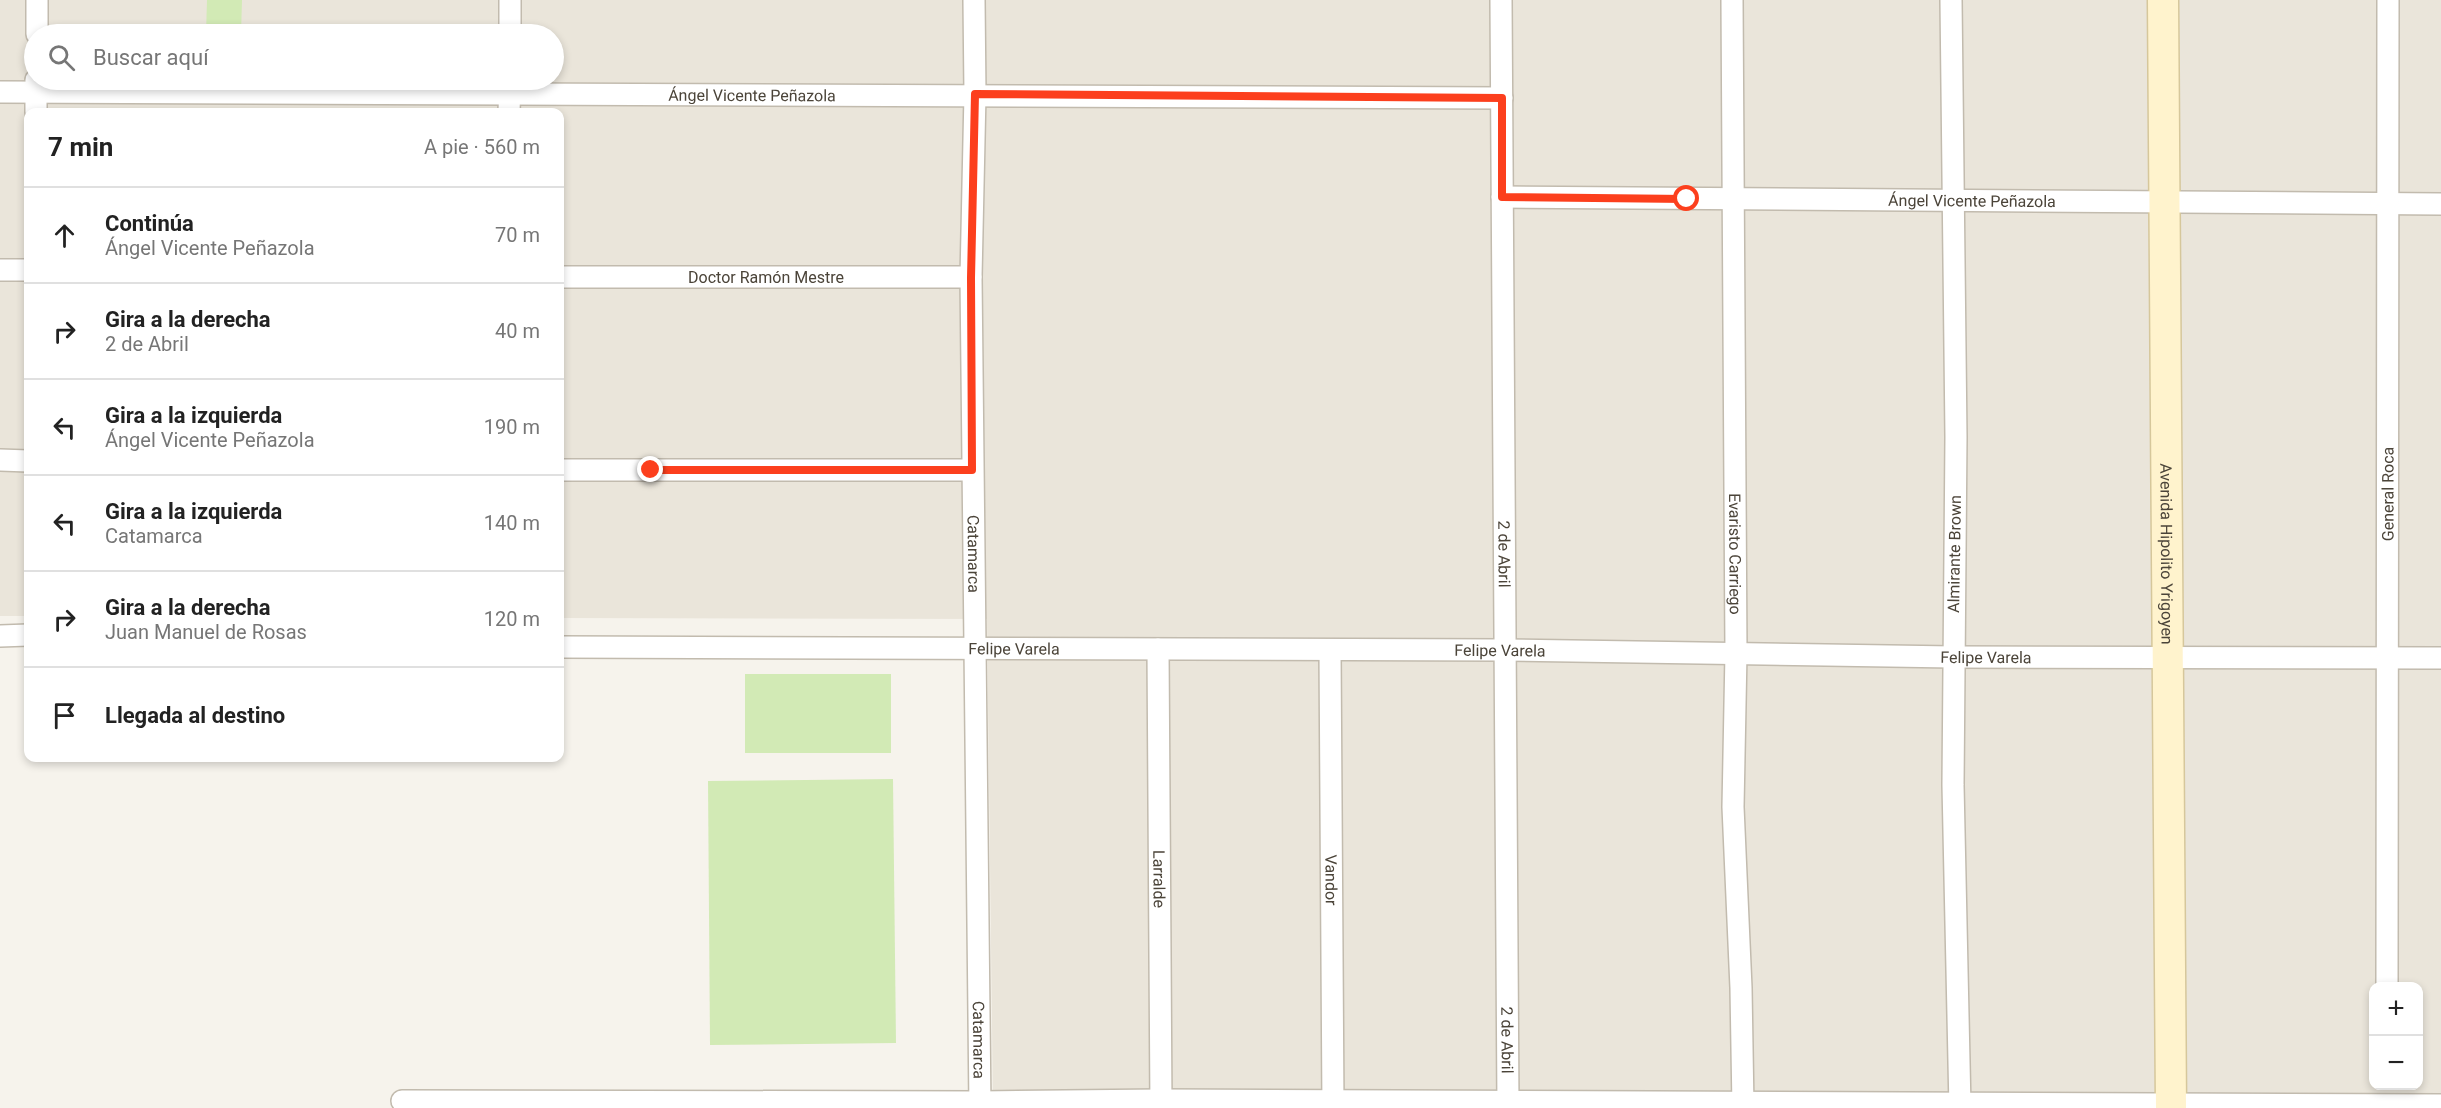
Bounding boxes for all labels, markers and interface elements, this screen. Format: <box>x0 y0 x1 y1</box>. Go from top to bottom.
search box <box>24 24 564 90</box>
icon: search <box>45 41 78 74</box>
text: Buscar aquí <box>93 45 209 70</box>
street label: Ángel Vicente Peñazola <box>668 86 836 105</box>
text: 7 min <box>48 132 113 162</box>
text: A pie · 560 m <box>424 135 540 159</box>
route start <box>1673 185 1699 211</box>
street label: Ángel Vicente Peñazola <box>1888 191 2056 211</box>
text: Continúa <box>105 211 194 236</box>
icon: ahead <box>48 219 81 252</box>
text: 70 m <box>495 223 540 247</box>
text: Ángel Vicente Peñazola <box>105 236 315 260</box>
street label: Doctor Ramón Mestre <box>688 268 844 287</box>
text: Gira a la derecha <box>105 307 271 332</box>
icon: right <box>48 315 81 348</box>
text: 40 m <box>495 319 540 343</box>
text: 2 de Abril <box>105 332 189 356</box>
text: Gira a la izquierda <box>105 403 282 428</box>
icon: left <box>48 411 81 444</box>
text: 190 m <box>484 415 540 439</box>
text: Ángel Vicente Peñazola <box>105 428 315 452</box>
street label: General Roca <box>2378 447 2398 541</box>
route end <box>637 456 663 482</box>
street label: Avenida Hipolito Yrigoyen <box>2156 463 2177 645</box>
street label: Evaristo Carriego <box>1725 493 1745 615</box>
street label: Almirante Brown <box>1944 495 1965 613</box>
text: Gira a la izquierda <box>105 499 282 524</box>
icon: left <box>48 507 81 540</box>
text: 140 m <box>484 511 540 535</box>
street label: Catamarca <box>964 515 983 593</box>
street label: 2 de Abril <box>1494 520 1514 588</box>
text: Catamarca <box>105 524 203 548</box>
text: Gira a la derecha <box>105 595 271 620</box>
icon: right <box>48 603 81 636</box>
text: 120 m <box>484 607 540 631</box>
text: Juan Manuel de Rosas <box>105 620 307 644</box>
street label: Felipe Varela <box>968 639 1060 659</box>
street label: Felipe Varela <box>1454 641 1546 661</box>
street label: Felipe Varela <box>1940 648 2032 667</box>
icon: arrive <box>48 699 81 732</box>
text: Llegada al destino <box>105 703 285 728</box>
street label: Larralde <box>1149 850 1169 908</box>
street label: Vandor <box>1321 854 1341 906</box>
map controls <box>2369 982 2423 1090</box>
button: + <box>2369 982 2423 1036</box>
street label: Catamarca <box>969 1001 989 1079</box>
street label: 2 de Abril <box>1497 1006 1517 1074</box>
button: − <box>2369 1036 2423 1090</box>

